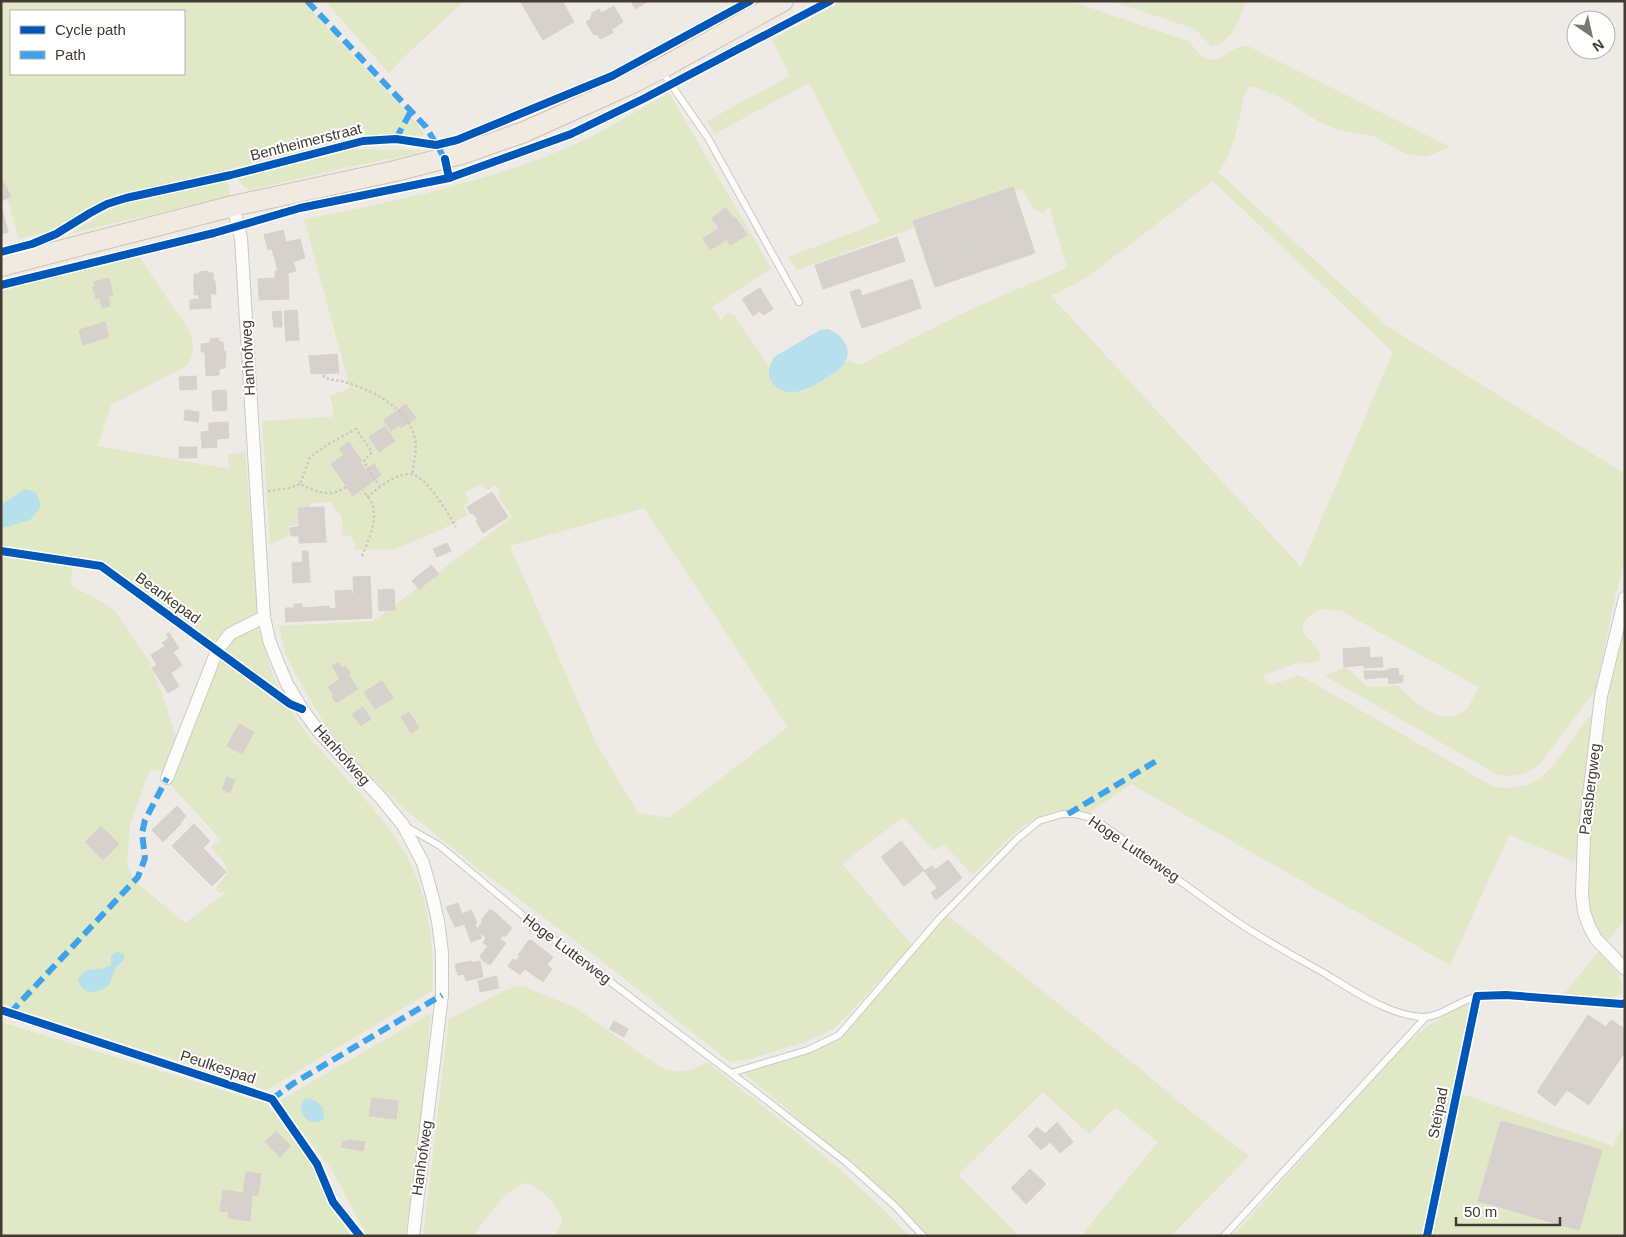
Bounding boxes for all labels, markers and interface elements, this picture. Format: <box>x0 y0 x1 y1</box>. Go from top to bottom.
legend <box>10 10 185 75</box>
north arrow <box>1566 10 1616 60</box>
text: Cycle path <box>55 21 126 38</box>
text: N <box>1590 36 1607 55</box>
text: Path <box>55 46 86 63</box>
street label: Bentheimerstraat <box>248 119 364 164</box>
street label: Hanhofweg <box>237 320 258 396</box>
street label: Beankepad <box>133 568 204 627</box>
street label: Hanhofweg <box>311 721 374 789</box>
street label: Paasbergweg <box>1575 742 1604 836</box>
street label: Hoge Lutterweg <box>1086 812 1183 885</box>
street label: Hoge Lutterweg <box>520 910 615 987</box>
street label: Peulkespad <box>178 1046 258 1087</box>
street label: Steïpad <box>1424 1086 1451 1140</box>
street label: Hanhofweg <box>408 1119 435 1197</box>
scale bar <box>1456 1194 1560 1226</box>
text: 50 m <box>1464 1203 1497 1220</box>

